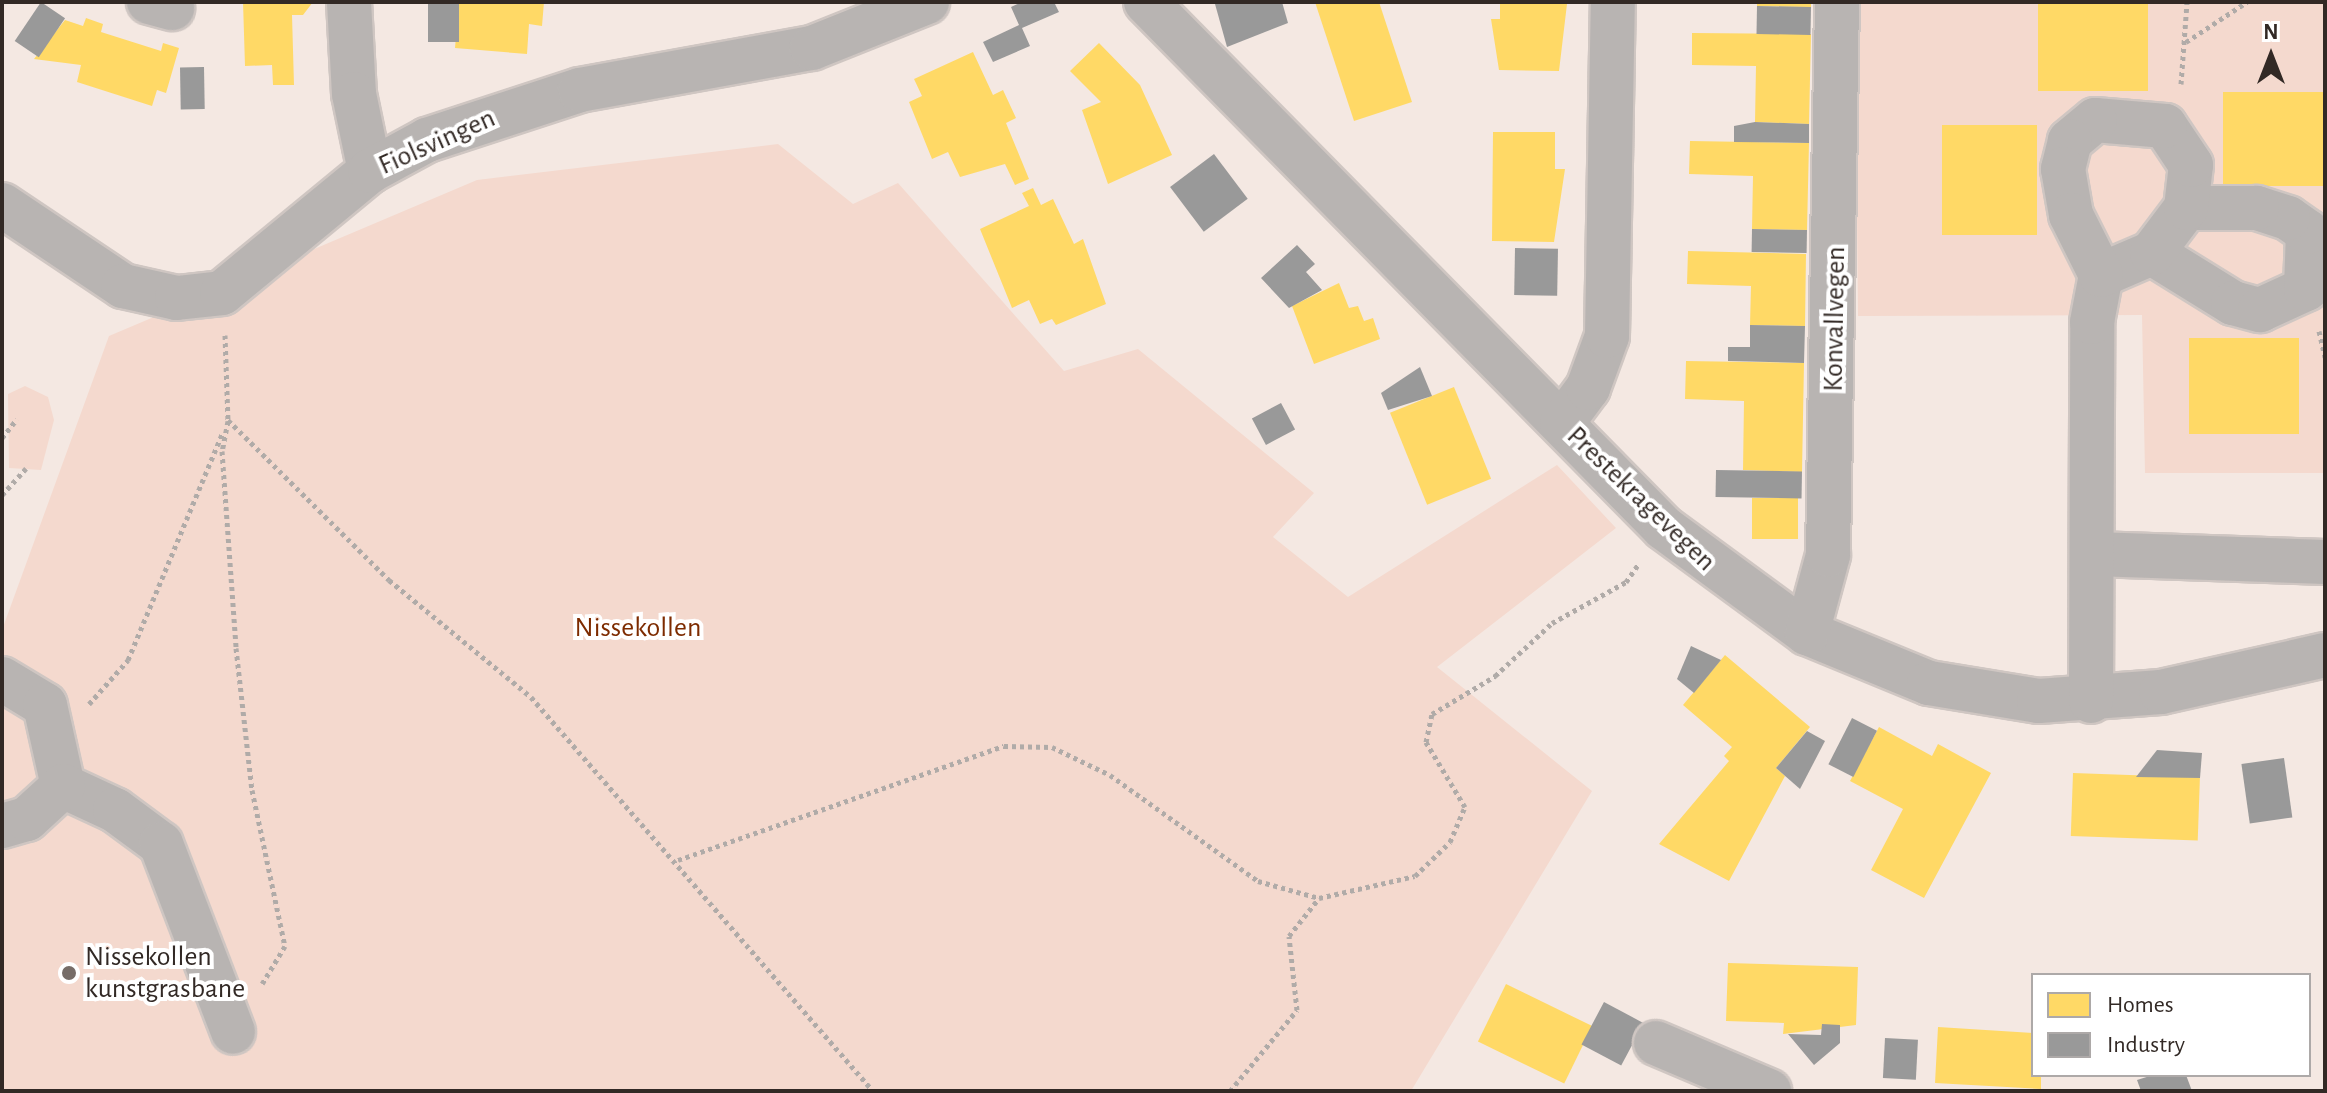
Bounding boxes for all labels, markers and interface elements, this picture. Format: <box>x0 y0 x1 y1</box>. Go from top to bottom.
north arrow <box>2231 16 2311 96</box>
text: N <box>2263 21 2279 43</box>
street label: Fiolsvingen <box>374 101 500 183</box>
street label: Konvallvegen <box>1817 246 1853 392</box>
street label: Prestekragevegen <box>1560 420 1722 578</box>
park label: Nissekollen <box>575 611 701 645</box>
place label: Nissekollen kunstgrasbane <box>85 940 245 1006</box>
marker: Nissekollen kunstgrasbane <box>60 964 78 982</box>
legend <box>2031 973 2311 1077</box>
text: Homes <box>2107 993 2174 1017</box>
text: Industry <box>2107 1033 2185 1057</box>

